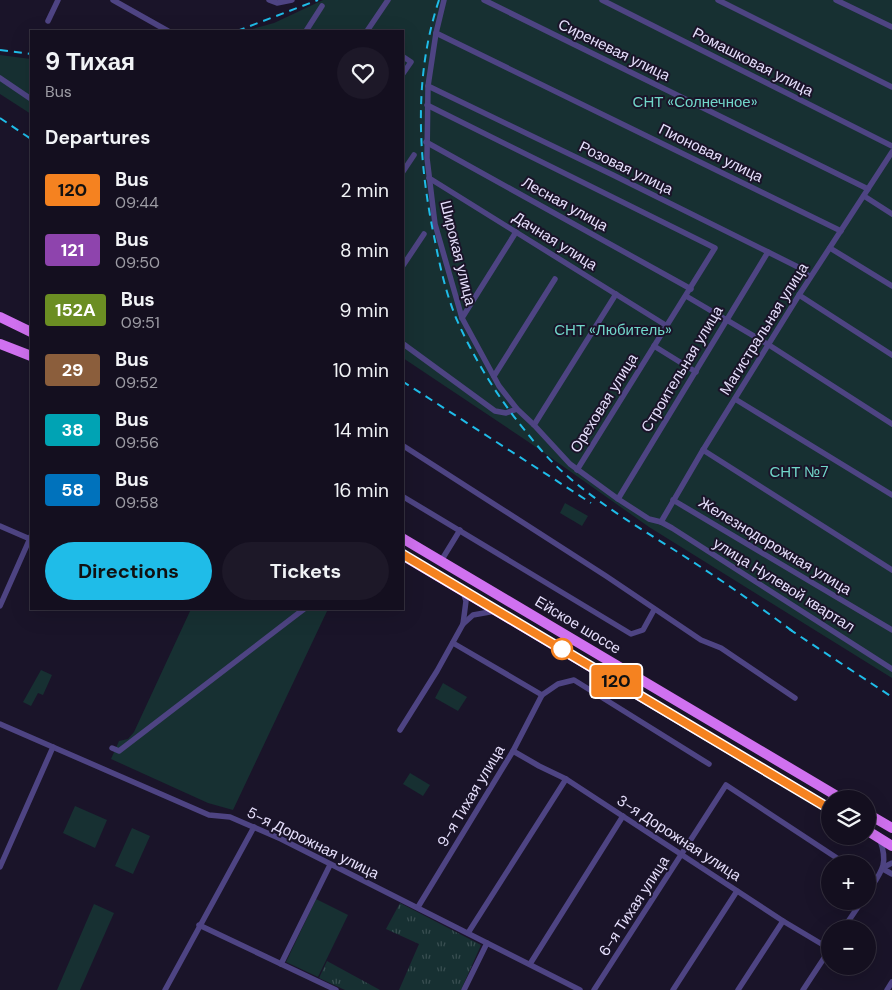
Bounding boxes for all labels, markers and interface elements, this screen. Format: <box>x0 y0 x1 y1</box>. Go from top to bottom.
street label: Сиреневая улица <box>555 14 674 86</box>
street label: Ромашковая улица <box>689 23 817 101</box>
text: 9 Тихая <box>45 46 135 77</box>
button: heart <box>337 47 389 99</box>
text: Bus <box>45 81 72 102</box>
park label: СНТ «Солнечное» <box>633 92 758 112</box>
street label: Пионовая улица <box>656 119 767 187</box>
text: Departures <box>45 125 150 150</box>
street label: Розовая улица <box>576 137 677 200</box>
text: Bus <box>115 167 149 192</box>
street label: Лесная улица <box>518 172 612 236</box>
text: 120 <box>58 178 87 202</box>
text: 2 min <box>341 178 389 203</box>
text: 09:44 <box>115 192 159 213</box>
street label: Широкая улица <box>435 198 481 308</box>
street label: Дачная улица <box>509 207 602 275</box>
text: Bus <box>115 227 149 252</box>
text: 121 <box>61 238 84 262</box>
text: 8 min <box>340 238 389 263</box>
text: 09:50 <box>115 252 160 273</box>
street label: Магистральная улица <box>715 259 813 399</box>
text: Bus <box>121 287 155 312</box>
text: 152A <box>55 298 96 322</box>
text: 9 min <box>340 298 389 323</box>
street label: Строительная улица <box>636 302 728 436</box>
text: 09:51 <box>121 312 160 333</box>
park label: СНТ «Любитель» <box>554 320 672 340</box>
text: Bus <box>115 347 149 372</box>
street label: Ореховая улица <box>566 349 643 456</box>
text: 29 <box>62 358 83 382</box>
text: 10 min <box>333 358 389 383</box>
text: 09:52 <box>115 372 158 393</box>
text: Bus <box>115 407 149 432</box>
text: 38 <box>61 418 84 442</box>
text: 14 min <box>334 418 389 443</box>
text: 09:56 <box>115 432 159 453</box>
park label: СНТ №7 <box>770 462 828 482</box>
text: Bus <box>115 467 149 492</box>
text: 58 <box>61 478 84 502</box>
text: 16 min <box>334 478 389 503</box>
text: 09:58 <box>115 492 159 513</box>
street label: Железнодорожная улица <box>695 492 856 600</box>
street label: улица Нулевой квартал <box>709 533 859 637</box>
button: Directions <box>45 542 212 600</box>
button: Tickets <box>222 542 389 600</box>
street label: Ейское шоссе <box>531 591 625 659</box>
unlabelled marker <box>551 638 573 660</box>
line badge: 120 <box>587 665 645 697</box>
text: 120 <box>601 669 631 693</box>
street label: 9-я Тихая улица <box>433 741 510 851</box>
street label: 3-я Дорожная улица <box>613 790 745 886</box>
map controls <box>821 790 876 975</box>
button: layers <box>821 790 876 845</box>
street label: 5-я Дорожная улица <box>244 802 383 884</box>
street label: 6-я Тихая улица <box>594 852 674 960</box>
button: + <box>821 855 876 910</box>
button: − <box>821 920 876 975</box>

